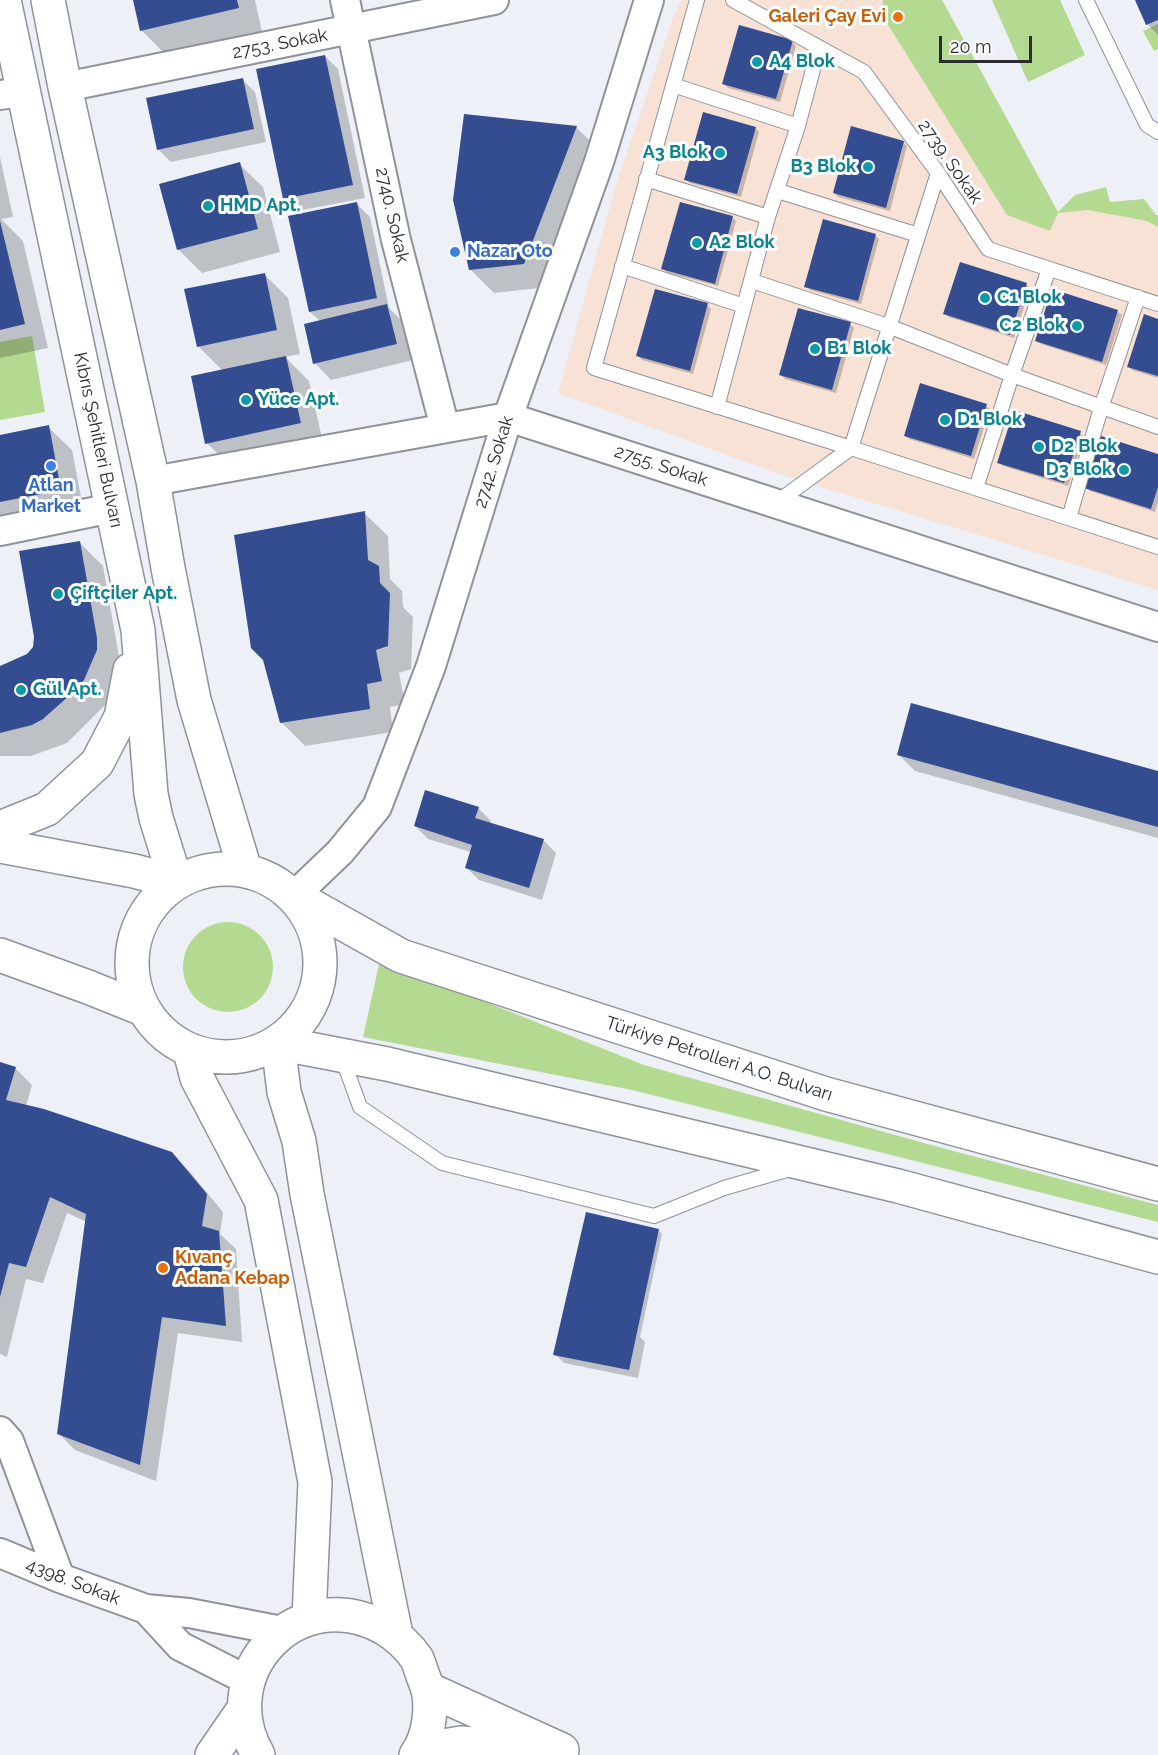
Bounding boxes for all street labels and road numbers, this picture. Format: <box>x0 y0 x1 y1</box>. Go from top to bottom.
street label: 2753. Sokak <box>231 24 329 64</box>
street label: 2739. Sokak <box>913 116 987 208</box>
street label: 2740. Sokak <box>371 165 413 265</box>
street label: Kıbrıs Şehitleri Bulvarı <box>69 350 127 530</box>
street label: 2742. Sokak <box>470 413 518 511</box>
street label: 2755. Sokak <box>612 441 710 491</box>
street label: Türkiye Petrolleri A.O. Bulvarı <box>603 1012 835 1106</box>
street label: 4398. Sokak <box>23 1554 123 1610</box>

